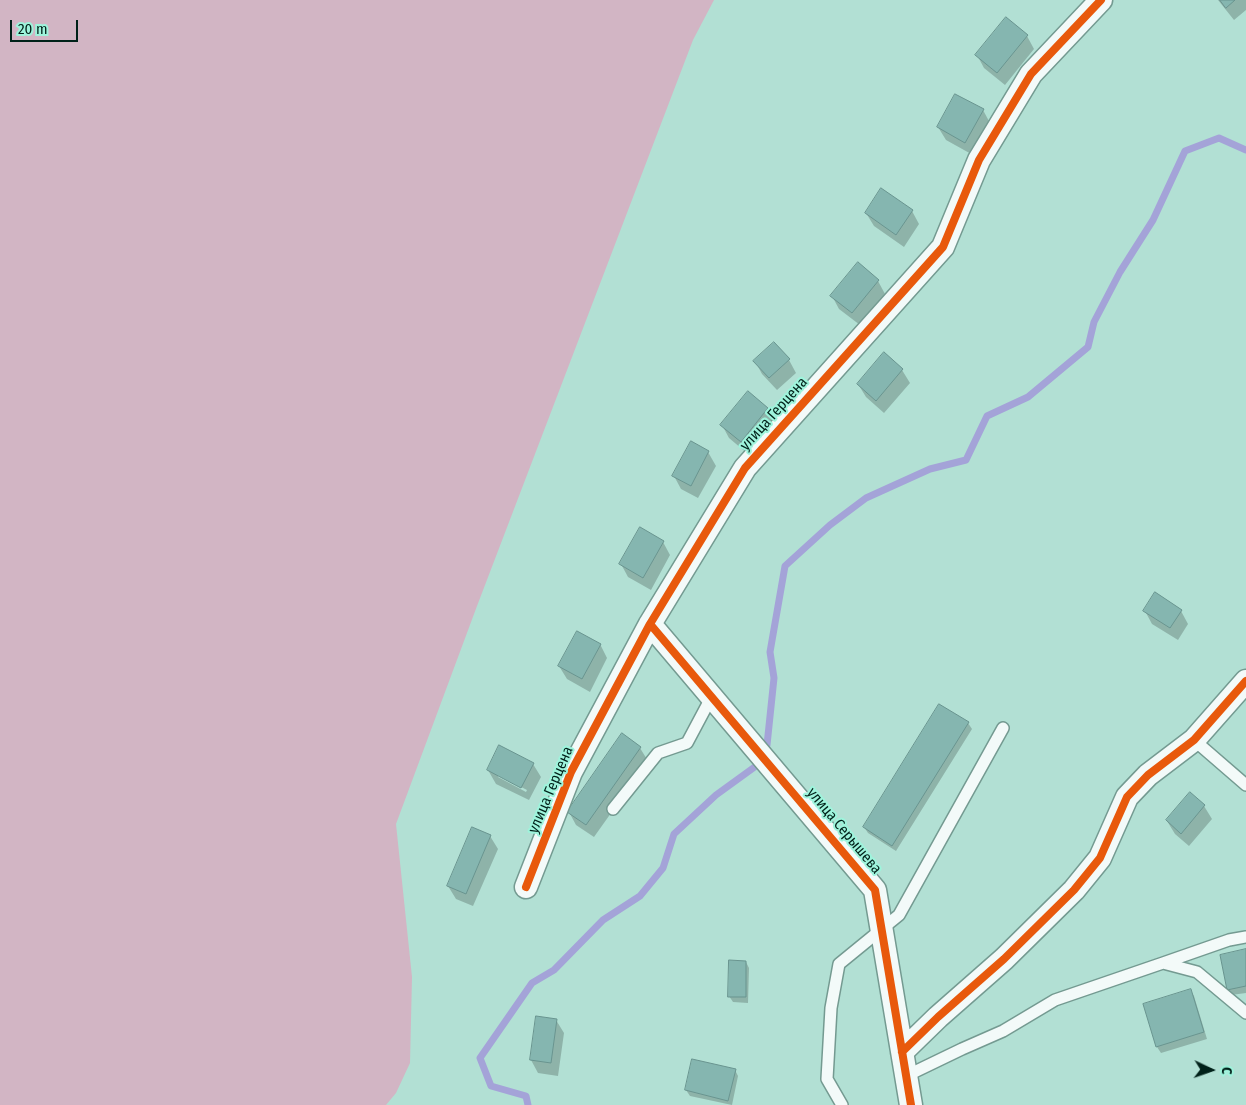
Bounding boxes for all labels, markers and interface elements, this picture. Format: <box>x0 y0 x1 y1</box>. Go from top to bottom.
scale bar <box>12 10 80 42</box>
text: 20 m <box>18 20 48 38</box>
street label: улица Герцена <box>736 374 812 454</box>
street label: улица Герцена <box>525 744 577 836</box>
street label: улица Серышева <box>803 784 885 878</box>
north arrow <box>1186 1045 1236 1095</box>
text: С <box>1218 1067 1235 1075</box>

